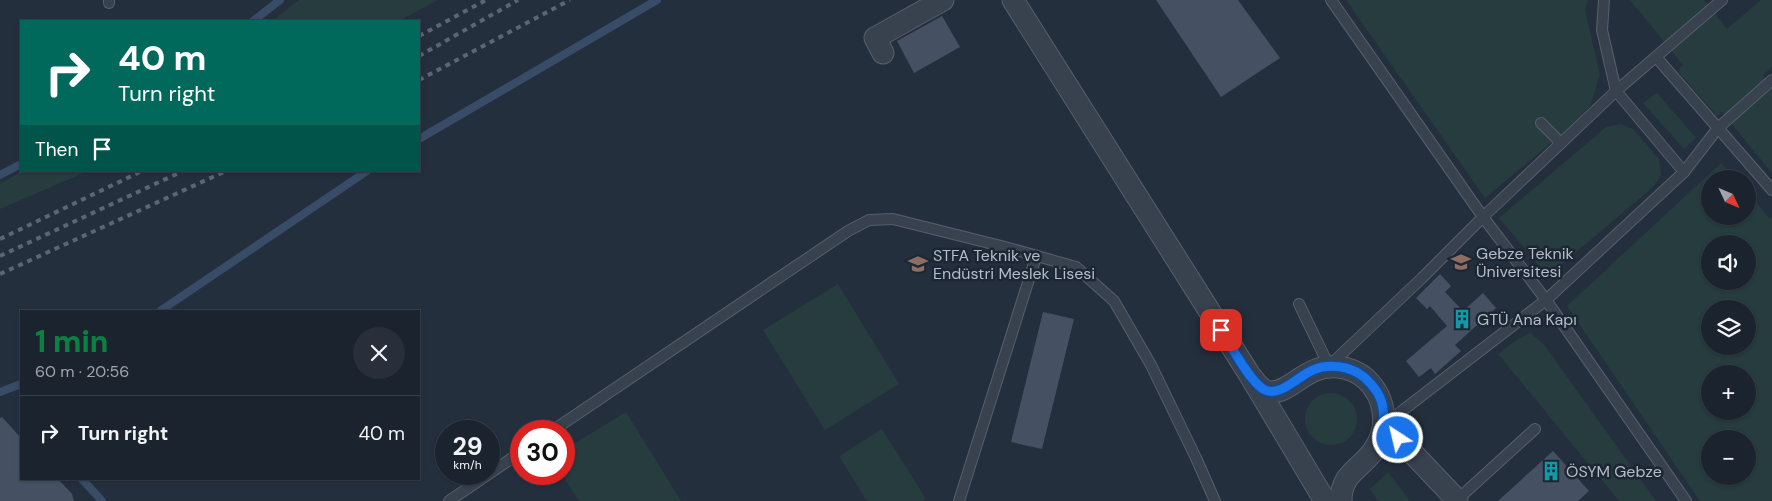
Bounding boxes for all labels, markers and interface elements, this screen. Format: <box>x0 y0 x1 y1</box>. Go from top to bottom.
text: 40 m <box>118 35 207 81</box>
icon: right <box>35 40 100 105</box>
text: Turn right <box>118 79 215 108</box>
icon: arrive <box>88 135 116 163</box>
text: Then <box>35 137 78 162</box>
north arrow <box>1701 170 1756 225</box>
map controls <box>1701 170 1756 485</box>
button: sound <box>1701 235 1756 290</box>
place label: Gebze Teknik Üniversitesi <box>1476 243 1574 282</box>
place label: STFA Teknik ve Endüstri Meslek Lisesi <box>933 245 1095 284</box>
school or university icon: Gebze Teknik Üniversitesi <box>1450 251 1472 273</box>
school or university icon: STFA Teknik ve Endüstri Meslek Lisesi <box>907 253 929 275</box>
button: layers <box>1701 300 1756 355</box>
building icon: GTÜ Ana Kapı <box>1451 308 1473 330</box>
pin <box>1200 309 1242 351</box>
place label: GTÜ Ana Kapı <box>1477 309 1577 330</box>
icon: arrive <box>1207 316 1235 344</box>
text: 1 min <box>35 322 108 361</box>
button: close <box>353 327 405 379</box>
text: 60 m · 20:56 <box>35 361 129 382</box>
button: + <box>1701 365 1756 420</box>
position arrow <box>1371 411 1423 463</box>
icon: right <box>35 419 63 447</box>
speed limit sign: 30 <box>510 420 575 485</box>
text: Turn right <box>78 421 168 446</box>
text: 40 m <box>358 421 405 446</box>
text: 29 <box>452 430 483 463</box>
button: − <box>1701 430 1756 485</box>
text: km/h <box>453 457 482 473</box>
building icon: ÖSYM Gebze <box>1540 460 1562 482</box>
place label: ÖSYM Gebze <box>1566 461 1662 482</box>

